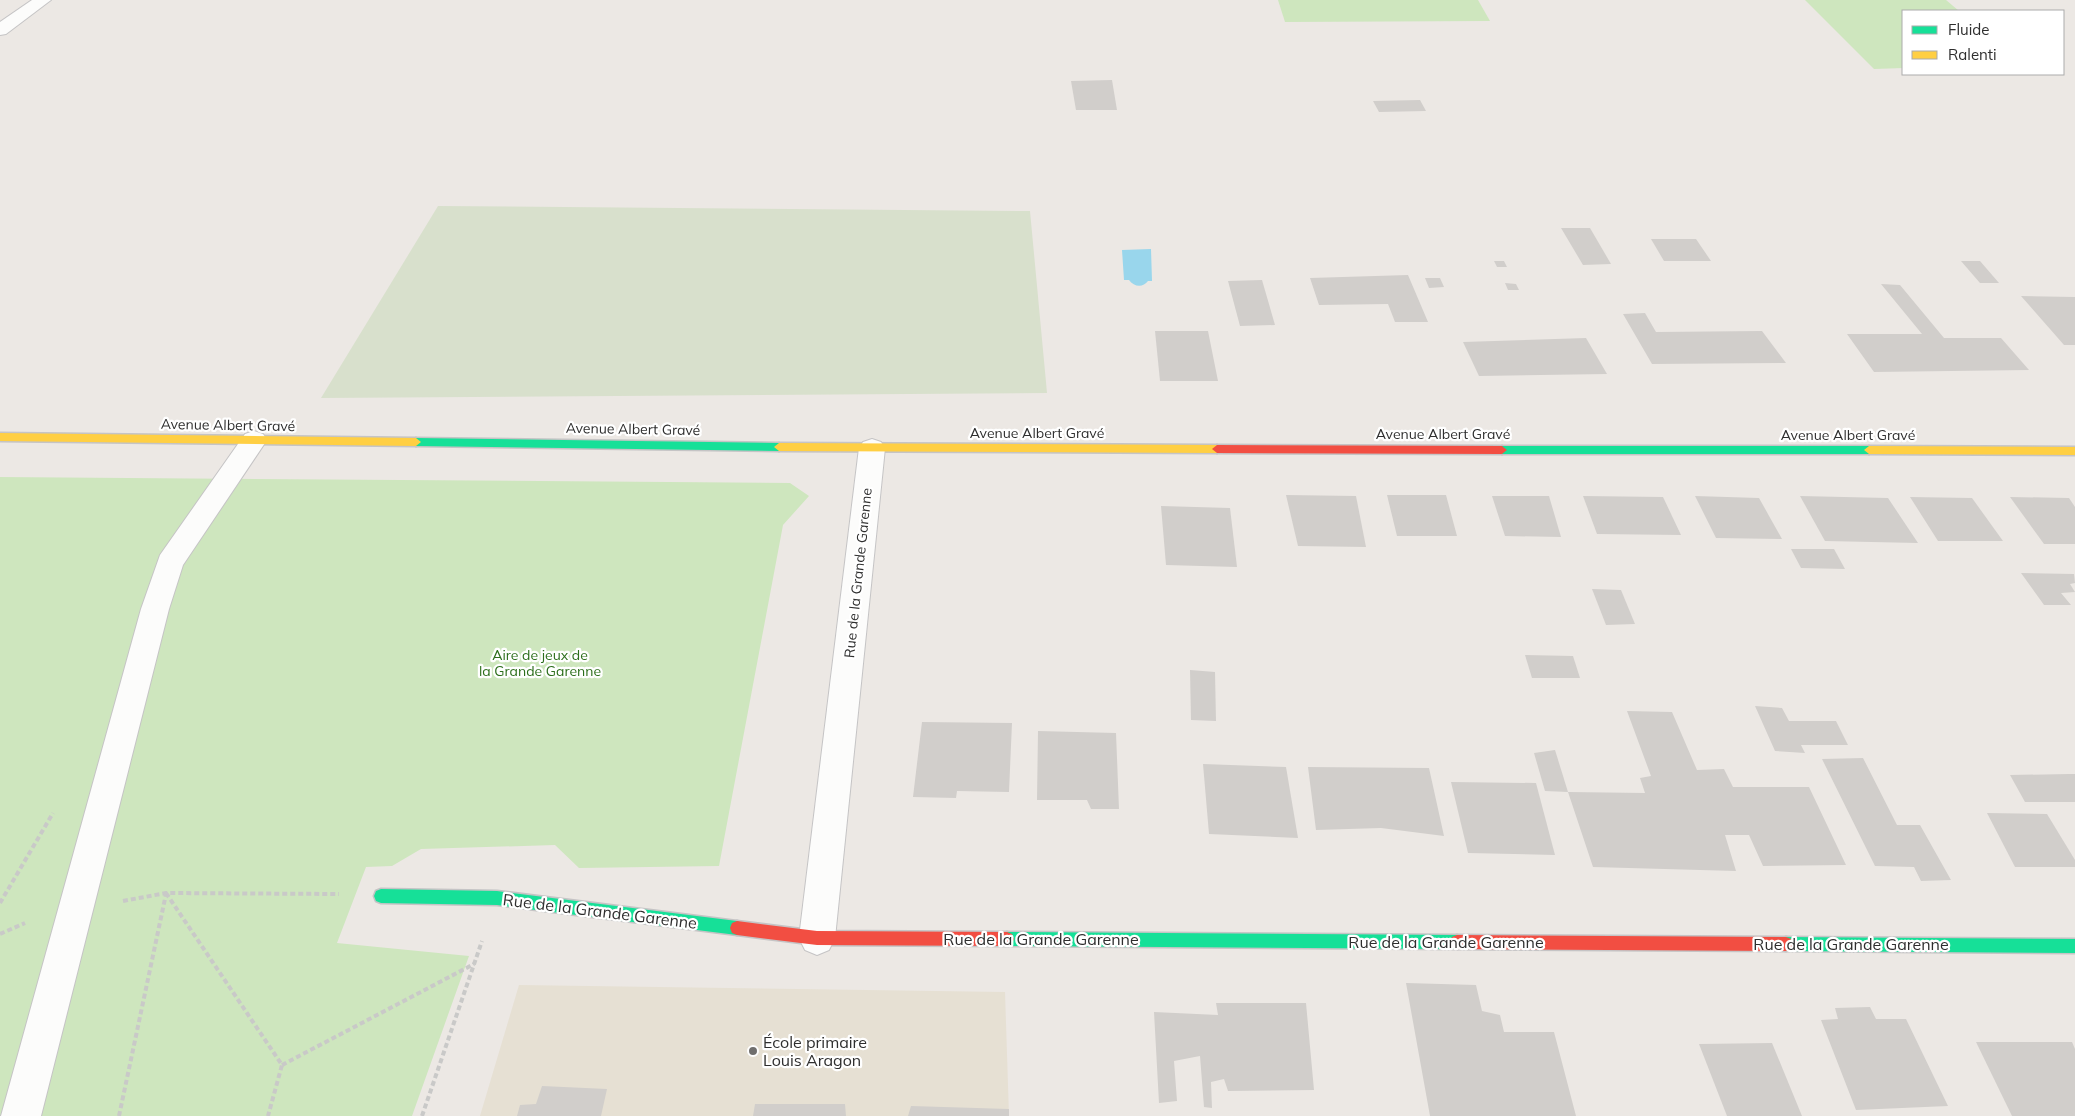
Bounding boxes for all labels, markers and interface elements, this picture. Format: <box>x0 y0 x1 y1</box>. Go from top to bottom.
legend <box>1902 10 2065 75</box>
text: Fluide <box>1948 20 1989 39</box>
text: Ralenti <box>1948 45 1997 64</box>
street label: Avenue Albert Gravé <box>161 415 295 435</box>
street label: Avenue Albert Gravé <box>566 419 700 439</box>
street label: Avenue Albert Gravé <box>970 424 1104 442</box>
street label: Avenue Albert Gravé <box>1376 425 1510 443</box>
street label: Avenue Albert Gravé <box>1781 426 1915 444</box>
street label: Rue de la Grande Garenne <box>840 487 876 659</box>
park label: Aire de jeux de la Grande Garenne <box>479 646 601 680</box>
street label: Rue de la Grande Garenne <box>502 889 698 933</box>
street label: Rue de la Grande Garenne <box>943 929 1139 949</box>
street label: Rue de la Grande Garenne <box>1348 932 1544 952</box>
street label: Rue de la Grande Garenne <box>1753 934 1949 954</box>
place label: École primaire Louis Aragon <box>763 1032 867 1070</box>
marker: École primaire Louis Aragon <box>747 1045 759 1057</box>

